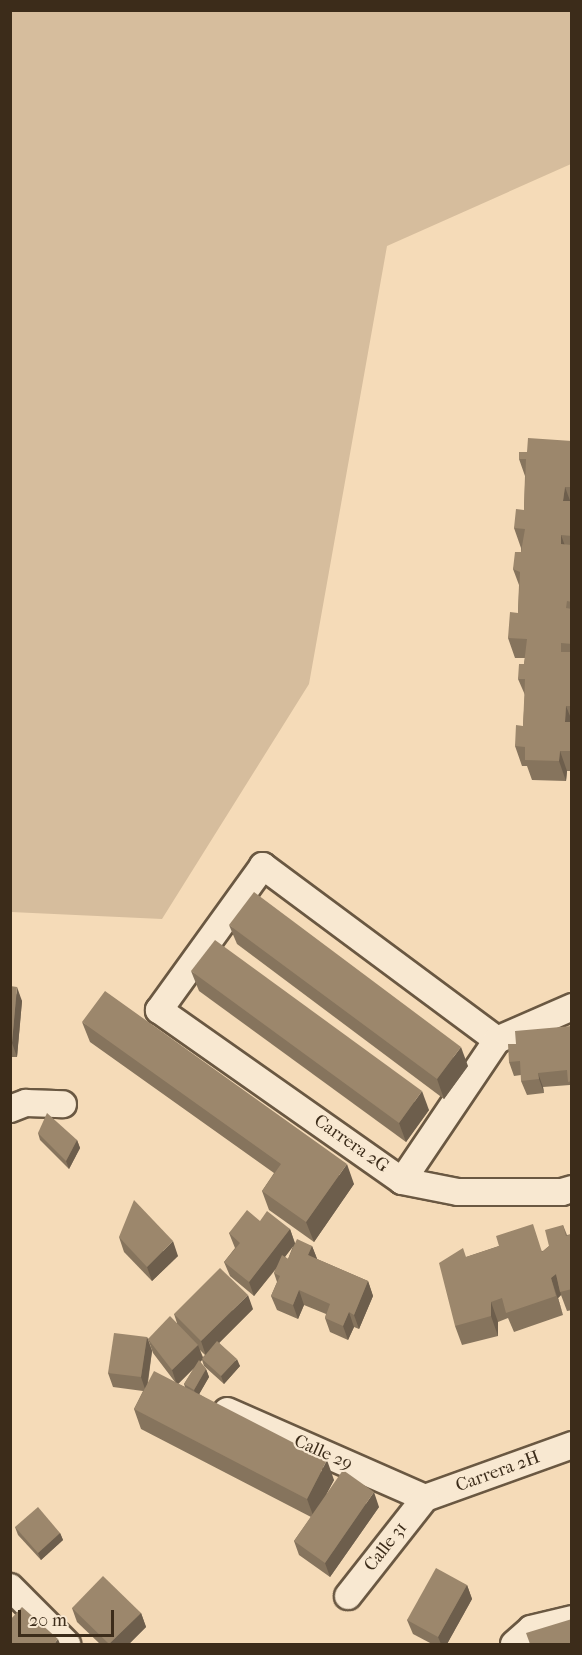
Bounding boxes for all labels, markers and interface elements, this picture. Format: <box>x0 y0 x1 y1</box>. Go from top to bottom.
street label: Carrera 2G <box>309 1110 393 1178</box>
street label: Calle 29 <box>290 1431 356 1475</box>
street label: Carrera 2H <box>453 1447 543 1497</box>
street label: Calle 31 <box>360 1518 412 1576</box>
scale bar <box>21 1598 117 1636</box>
text: 20 m <box>29 1610 67 1631</box>

